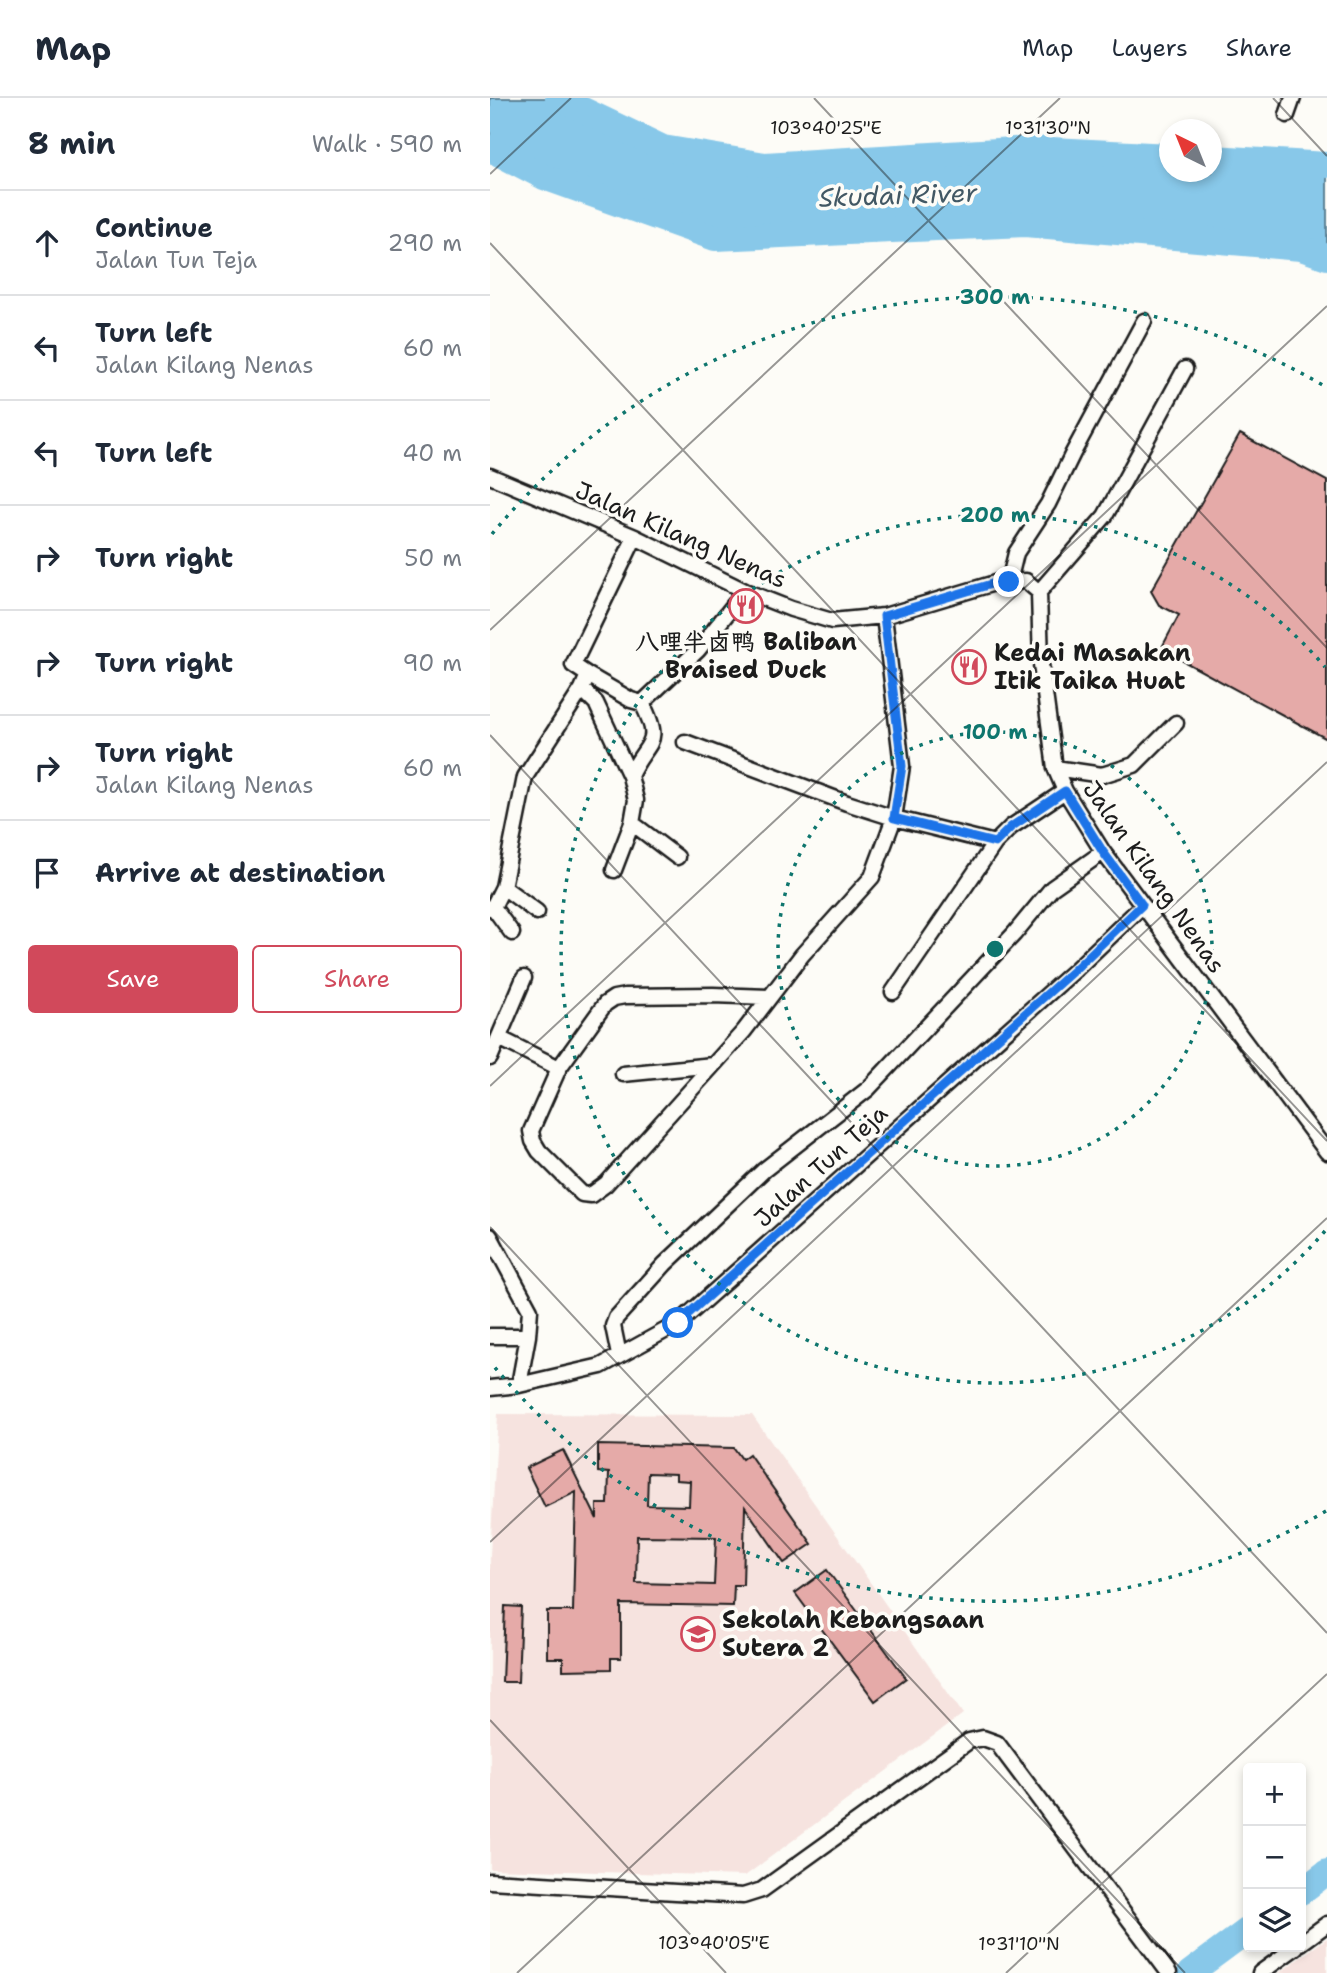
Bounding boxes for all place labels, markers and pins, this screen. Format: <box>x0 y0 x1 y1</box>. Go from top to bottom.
restaurant icon: 八哩半卤鸭 Baliban Braised Duck <box>727 587 765 625</box>
place label: 八哩半卤鸭 Baliban Braised Duck <box>635 626 857 686</box>
place label: Kedai Masakan Itik Taika Huat <box>994 637 1191 697</box>
restaurant icon: Kedai Masakan Itik Taika Huat <box>950 648 988 686</box>
centre of rings <box>983 937 1007 961</box>
place label: Sekolah Kebangsaan Sutera 2 <box>722 1604 984 1664</box>
school or university icon: Sekolah Kebangsaan Sutera 2 <box>679 1615 717 1653</box>

